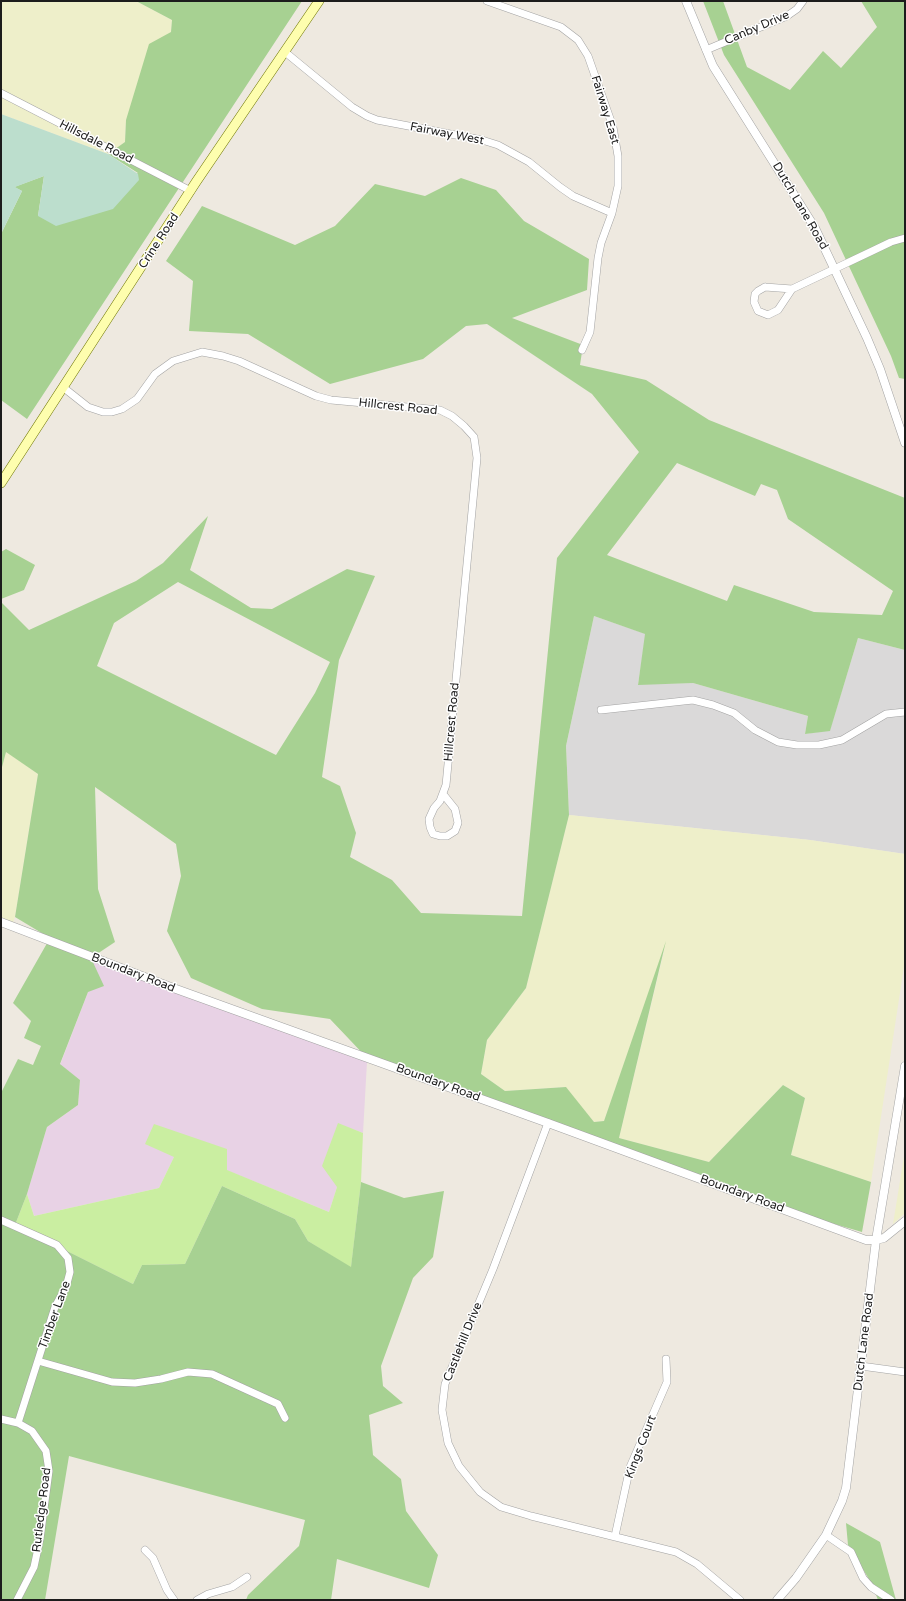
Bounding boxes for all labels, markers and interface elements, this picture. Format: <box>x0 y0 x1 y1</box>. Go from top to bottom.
street label: Canby Drive <box>722 8 792 48</box>
street label: Fairway East <box>588 74 622 146</box>
street label: Hillsdale Road <box>57 117 135 167</box>
street label: Fairway West <box>409 120 485 148</box>
street label: Dutch Lane Road <box>769 160 831 252</box>
street label: Crine Road <box>136 211 182 271</box>
street label: Hillcrest Road <box>358 396 438 418</box>
street label: Hillcrest Road <box>441 682 463 762</box>
street label: Boundary Road <box>89 950 177 996</box>
street label: Boundary Road <box>394 1061 482 1105</box>
street label: Boundary Road <box>698 1172 786 1216</box>
street label: Timber Lane <box>36 1279 74 1351</box>
street label: Dutch Lane Road <box>851 1292 877 1392</box>
street label: Castlehill Drive <box>441 1300 485 1384</box>
street label: Kings Court <box>622 1413 660 1481</box>
street label: Rutledge Road <box>30 1467 54 1553</box>

